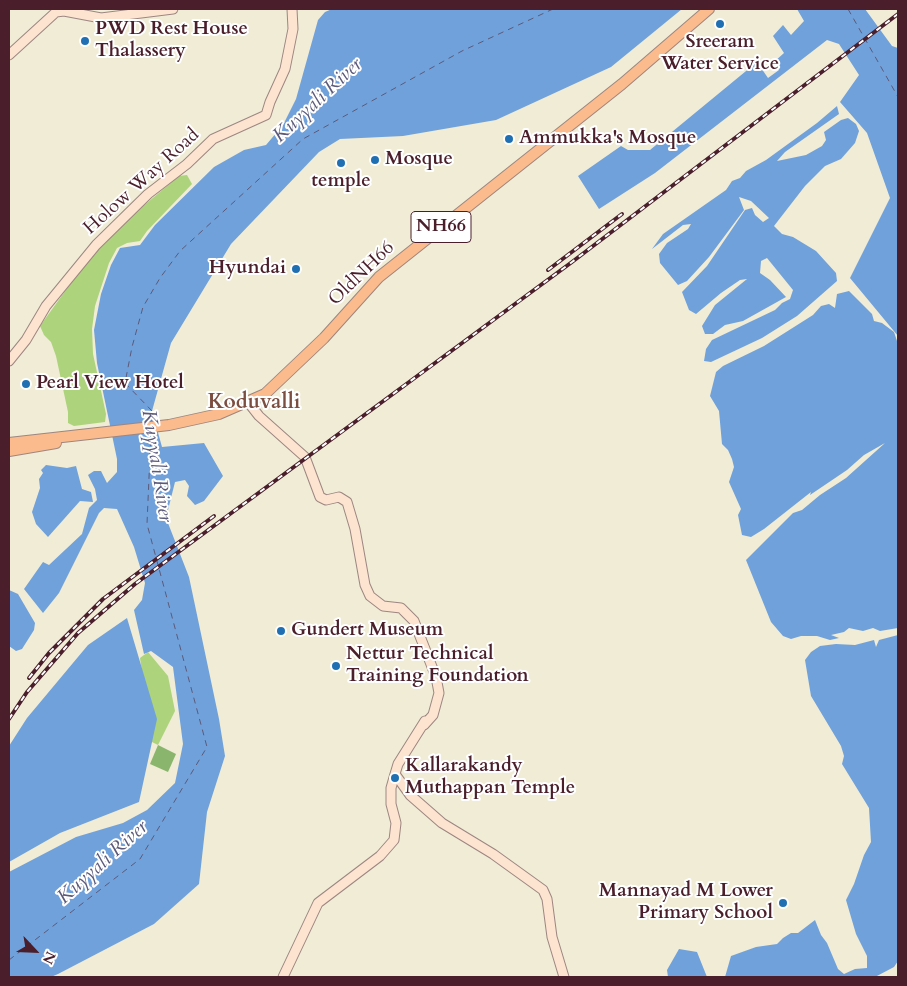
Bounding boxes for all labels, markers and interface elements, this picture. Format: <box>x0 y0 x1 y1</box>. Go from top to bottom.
marker: Sreeram Water Service <box>714 18 726 30</box>
place label: PWD Rest House Thalassery <box>95 19 248 63</box>
place label: Sreeram Water Service <box>661 32 779 76</box>
marker: PWD Rest House Thalassery <box>79 35 91 47</box>
water label: Kuyyali River <box>268 54 368 148</box>
street label: Holow Way Road <box>79 124 205 240</box>
place label: Ammukka's Mosque <box>519 128 696 150</box>
marker: Ammukka's Mosque <box>503 133 515 145</box>
place label: Mosque <box>385 149 453 171</box>
marker: Mosque <box>369 154 381 166</box>
marker: temple <box>335 157 347 169</box>
place label: temple <box>311 171 371 193</box>
road number: NH66 <box>411 212 471 242</box>
street label: OldNH66 <box>324 237 400 311</box>
place label: Hyundai <box>209 258 286 280</box>
marker: Hyundai <box>290 263 302 275</box>
place label: Pearl View Hotel <box>36 373 184 395</box>
marker: Pearl View Hotel <box>20 378 32 390</box>
district label: Koduvalli <box>208 390 300 416</box>
water label: Kuyyali River <box>135 408 177 524</box>
place label: Gundert Museum <box>291 620 443 642</box>
marker: Gundert Museum <box>275 625 287 637</box>
place label: Nettur Technical Training Foundation <box>346 644 529 688</box>
marker: Nettur Technical Training Foundation <box>330 660 342 672</box>
place label: Kallarakandy Muthappan Temple <box>405 756 575 800</box>
marker: Kallarakandy Muthappan Temple <box>389 772 401 784</box>
water label: Kuyyali River <box>53 816 153 910</box>
place label: Mannayad M Lower Primary School <box>599 881 773 925</box>
marker: Mannayad M Lower Primary School <box>777 897 789 909</box>
north arrow <box>10 926 60 976</box>
text: N <box>38 948 60 967</box>

